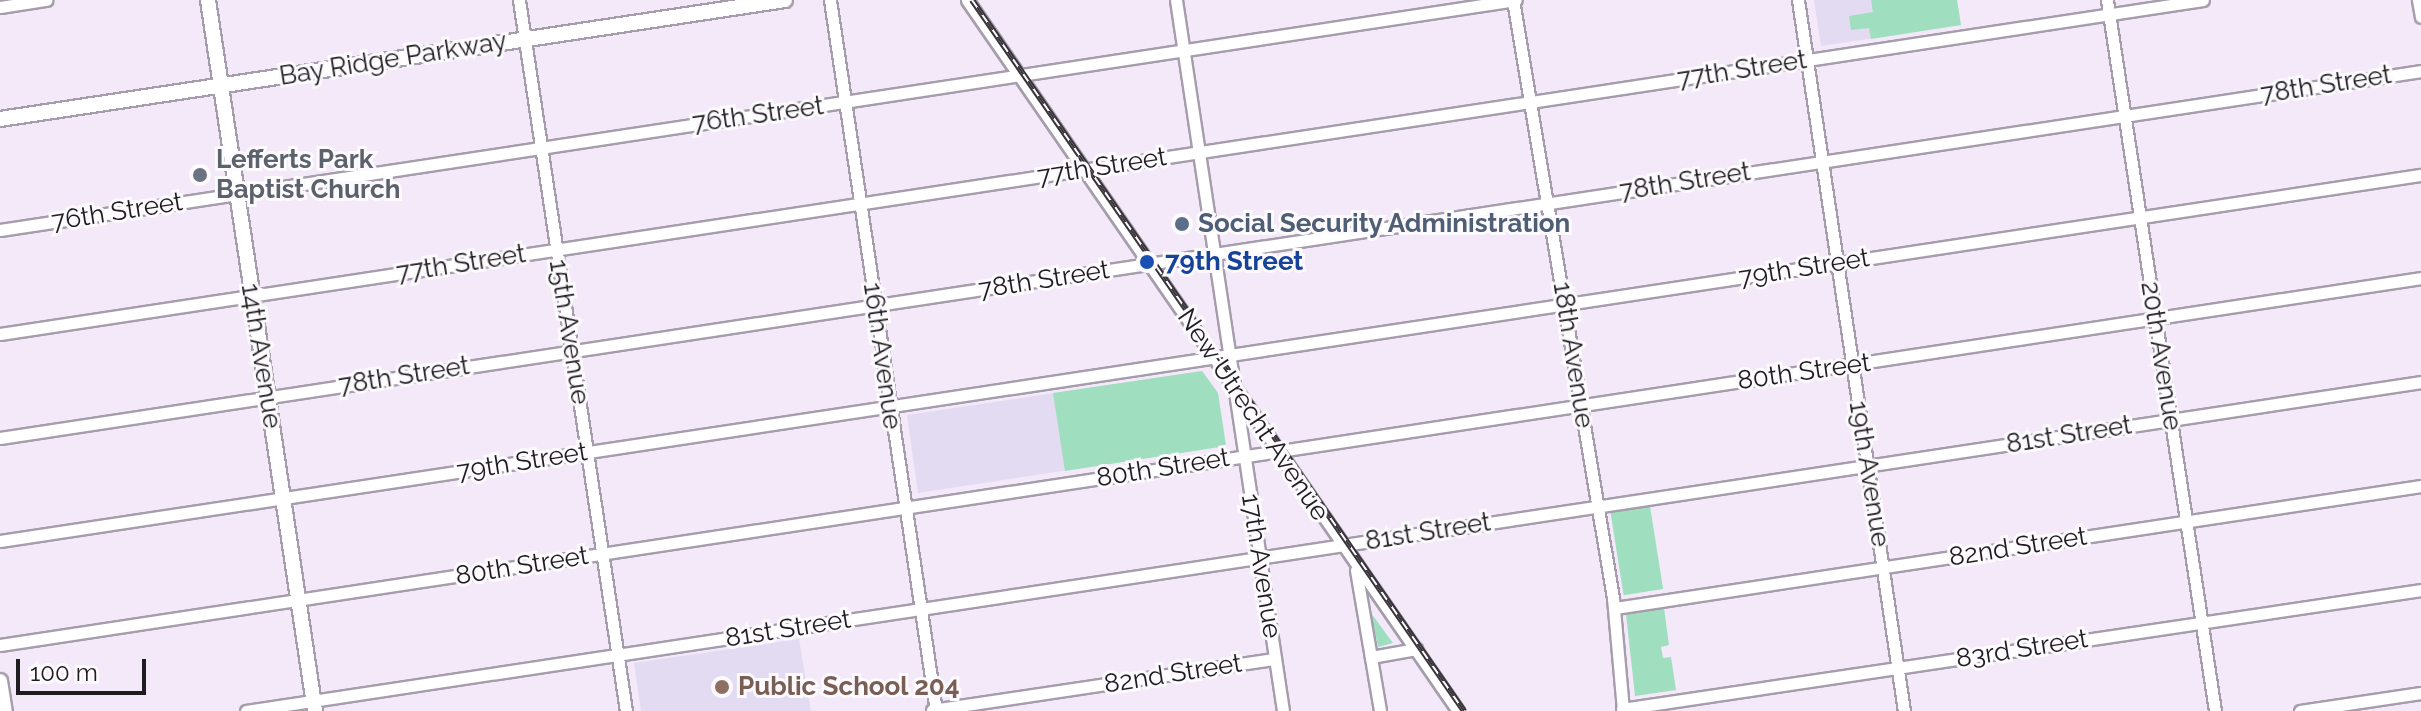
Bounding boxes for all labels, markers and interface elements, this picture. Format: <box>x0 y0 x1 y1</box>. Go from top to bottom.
street label: Bay Ridge Parkway <box>277 26 509 92</box>
street label: 77th Street <box>1675 44 1809 96</box>
street label: 78th Street <box>2258 59 2394 111</box>
street label: 76th Street <box>690 90 826 140</box>
street label: 77th Street <box>1035 141 1169 193</box>
place label: Lefferts Park Baptist Church <box>216 144 400 206</box>
street label: 78th Street <box>1617 156 1753 208</box>
marker: Lefferts Park Baptist Church <box>191 166 209 184</box>
street label: 76th Street <box>49 186 185 238</box>
place label: Social Security Administration <box>1198 208 1572 240</box>
marker: Social Security Administration <box>1173 215 1191 233</box>
street label: 77th Street <box>394 238 528 290</box>
street label: 79th Street <box>1737 242 1871 294</box>
place label: 79th Street <box>1165 246 1303 278</box>
marker: 79th Street <box>1136 251 1158 273</box>
street label: 78th Street <box>976 254 1112 306</box>
street label: 15th Avenue <box>542 257 596 407</box>
street label: 18th Avenue <box>1546 279 1600 431</box>
street label: 20th Avenue <box>2134 279 2188 433</box>
street label: 16th Avenue <box>856 280 908 432</box>
street label: 14th Avenue <box>234 281 288 431</box>
street label: New Utrecht Avenue <box>1170 302 1336 528</box>
street label: 80th Street <box>1736 347 1872 397</box>
street label: 78th Street <box>336 350 472 402</box>
street label: 19th Avenue <box>1842 398 1896 550</box>
street label: 81st Street <box>2004 410 2134 460</box>
street label: 79th Street <box>455 436 589 488</box>
street label: 80th Street <box>1094 442 1232 494</box>
street label: 17th Avenue <box>1234 491 1288 641</box>
street label: 81st Street <box>1363 507 1493 557</box>
street label: 82nd Street <box>1947 521 2089 573</box>
street label: 80th Street <box>453 540 591 592</box>
street label: 81st Street <box>723 604 853 654</box>
street label: 83rd Street <box>1954 623 2090 675</box>
scale bar <box>20 643 150 693</box>
street label: 82nd Street <box>1102 648 1244 700</box>
text: 100 m <box>30 658 98 687</box>
place label: Public School 204 <box>738 671 960 703</box>
marker: Public School 204 <box>713 678 731 696</box>

